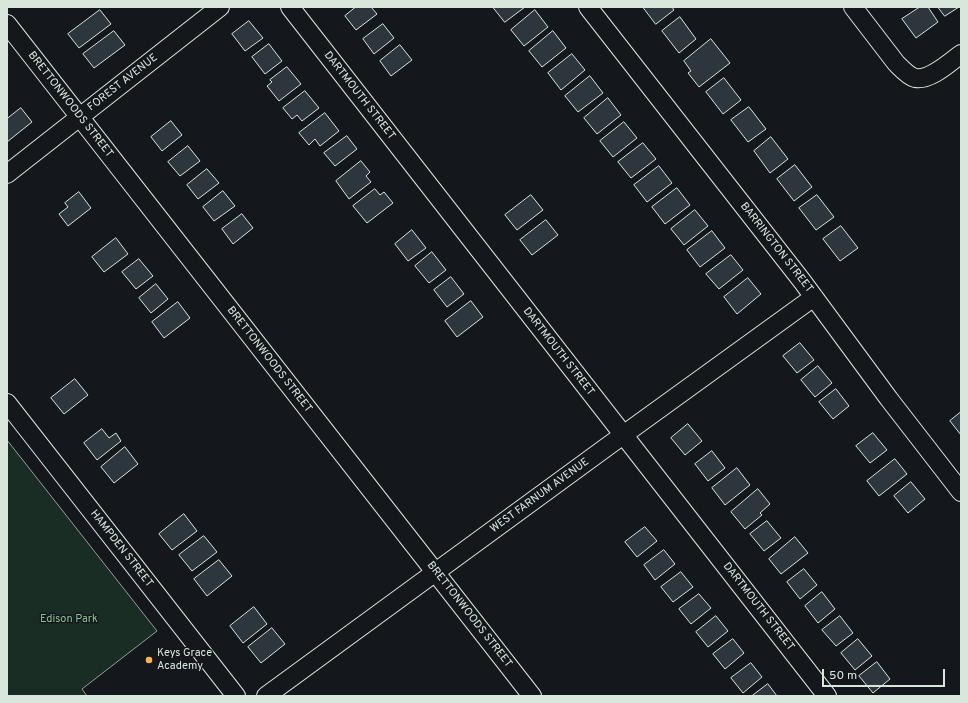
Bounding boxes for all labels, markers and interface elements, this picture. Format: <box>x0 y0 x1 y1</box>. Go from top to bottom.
street label: BRETTONWOODS STREET <box>25 49 115 161</box>
street label: DARTMOUTH STREET <box>320 49 398 143</box>
street label: FOREST AVENUE <box>85 52 161 114</box>
street label: BARRINGTON STREET <box>737 200 815 296</box>
street label: BRETTONWOODS STREET <box>224 304 314 416</box>
street label: DARTMOUTH STREET <box>519 305 597 399</box>
street label: WEST FARNUM AVENUE <box>488 456 592 536</box>
street label: HAMPDEN STREET <box>87 508 155 590</box>
street label: BRETTONWOODS STREET <box>424 559 514 671</box>
street label: DARTMOUTH STREET <box>719 560 797 654</box>
park label: Edison Park <box>40 613 98 627</box>
place label: Keys Grace Academy <box>157 647 212 673</box>
marker: Keys Grace Academy <box>144 655 154 665</box>
scale bar <box>824 661 947 687</box>
text: 50 m <box>829 668 857 684</box>

